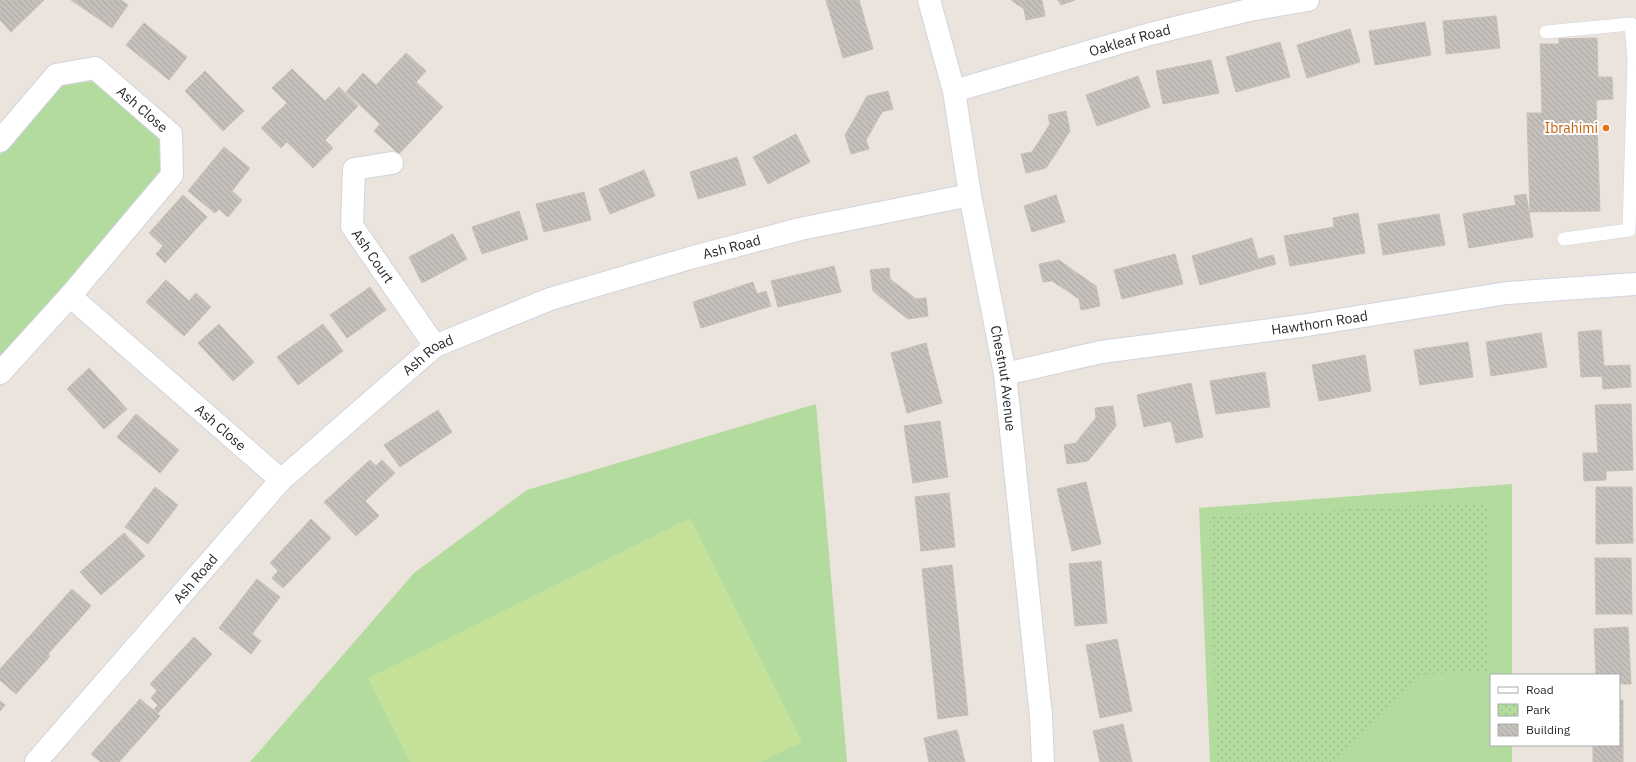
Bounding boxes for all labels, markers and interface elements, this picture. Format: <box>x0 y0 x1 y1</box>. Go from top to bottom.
street label: Oakleaf Road <box>1087 20 1172 60</box>
street label: Ash Close <box>113 82 172 137</box>
place label: Ibrahimi <box>1545 119 1598 137</box>
marker: Ibrahimi <box>1601 123 1611 133</box>
street label: Ash Court <box>348 226 398 287</box>
street label: Ash Road <box>701 231 763 263</box>
street label: Hawthorn Road <box>1270 306 1369 339</box>
street label: Chestnut Avenue <box>987 324 1020 432</box>
street label: Ash Road <box>399 331 456 379</box>
street label: Ash Close <box>191 400 250 455</box>
street label: Ash Road <box>169 550 222 607</box>
legend <box>1490 674 1620 746</box>
text: Road <box>1526 682 1554 697</box>
text: Park <box>1526 702 1551 717</box>
text: Building <box>1526 722 1571 737</box>

